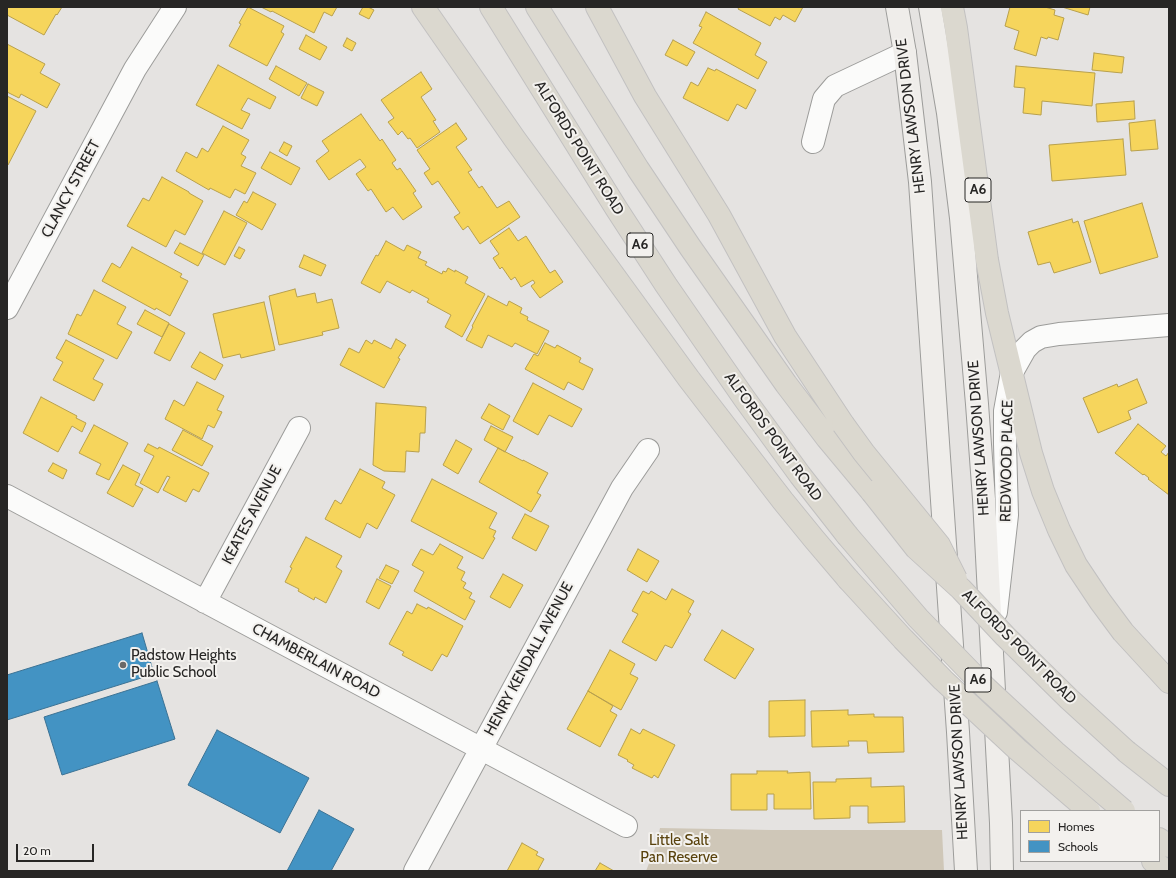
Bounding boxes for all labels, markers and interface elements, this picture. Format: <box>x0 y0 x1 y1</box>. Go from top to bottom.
street label: HENRY LAWSON DRIVE <box>893 37 929 195</box>
street label: ALFORDS POINT ROAD <box>530 78 628 218</box>
street label: CLANCY STREET <box>38 137 104 241</box>
road number: A6 <box>965 178 991 202</box>
road number: A6 <box>627 233 653 257</box>
street label: HENRY LAWSON DRIVE <box>965 360 993 516</box>
street label: ALFORDS POINT ROAD <box>720 369 826 505</box>
street label: REDWOOD PLACE <box>997 400 1017 522</box>
street label: KEATES AVENUE <box>218 462 286 568</box>
street label: HENRY KENDALL AVENUE <box>481 579 577 739</box>
street label: ALFORDS POINT ROAD <box>958 586 1080 708</box>
street label: CHAMBERLAIN ROAD <box>249 620 383 702</box>
place label: Padstow Heights Public School <box>131 647 237 682</box>
marker: Padstow Heights Public School <box>118 660 128 670</box>
road number: A6 <box>965 668 991 692</box>
street label: HENRY LAWSON DRIVE <box>946 684 972 840</box>
legend <box>1020 810 1160 862</box>
text: Homes <box>1058 819 1095 834</box>
park label: Little Salt Pan Reserve <box>640 832 718 867</box>
scale bar <box>18 836 96 862</box>
text: Schools <box>1058 839 1098 854</box>
text: 20 m <box>23 843 51 858</box>

